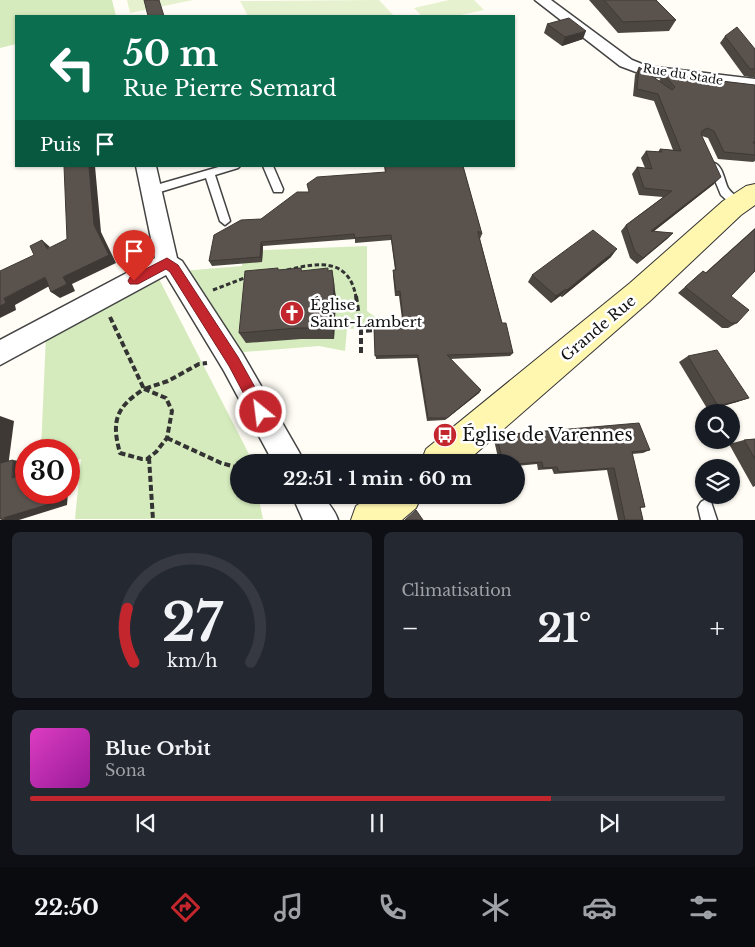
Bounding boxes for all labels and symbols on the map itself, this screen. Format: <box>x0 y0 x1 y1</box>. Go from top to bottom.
street label: Rue du Stade <box>642 60 724 88</box>
pin <box>113 230 155 281</box>
street label: Grande Rue <box>557 291 639 365</box>
place label: Église Saint-Lambert <box>310 295 423 331</box>
church icon: Église Saint-Lambert <box>279 300 305 326</box>
position arrow <box>234 385 286 437</box>
bus stop icon: Église de Varennes <box>432 422 458 448</box>
place label: Église de Varennes <box>462 423 633 446</box>
speed limit sign: 30 <box>15 439 80 504</box>

